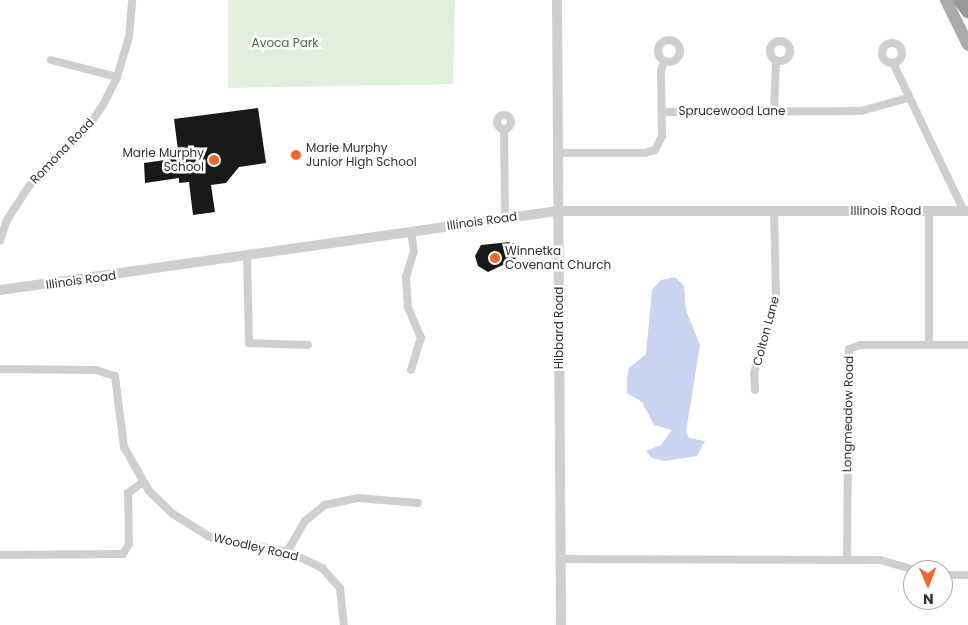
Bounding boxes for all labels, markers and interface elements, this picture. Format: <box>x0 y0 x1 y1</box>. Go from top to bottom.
park label: Avoca Park <box>252 36 318 50</box>
street label: Sprucewood Lane <box>679 104 785 118</box>
street label: Romona Road <box>27 115 97 187</box>
place label: Marie Murphy Junior High School <box>306 141 417 169</box>
place label: Marie Murphy School <box>122 146 204 174</box>
marker: Marie Murphy Junior High School <box>290 149 302 161</box>
marker: Marie Murphy School <box>208 154 220 166</box>
street label: Illinois Road <box>851 204 921 218</box>
street label: Illinois Road <box>446 209 518 233</box>
place label: Winnetka Covenant Church <box>505 244 611 272</box>
marker: Winnetka Covenant Church <box>489 252 501 264</box>
street label: Illinois Road <box>45 268 117 292</box>
street label: Hibbard Road <box>552 287 566 369</box>
street label: Colton Lane <box>750 295 782 367</box>
street label: Longmeadow Road <box>840 356 856 472</box>
street label: Woodley Road <box>212 530 300 564</box>
north arrow <box>903 560 953 610</box>
text: N <box>923 589 934 609</box>

